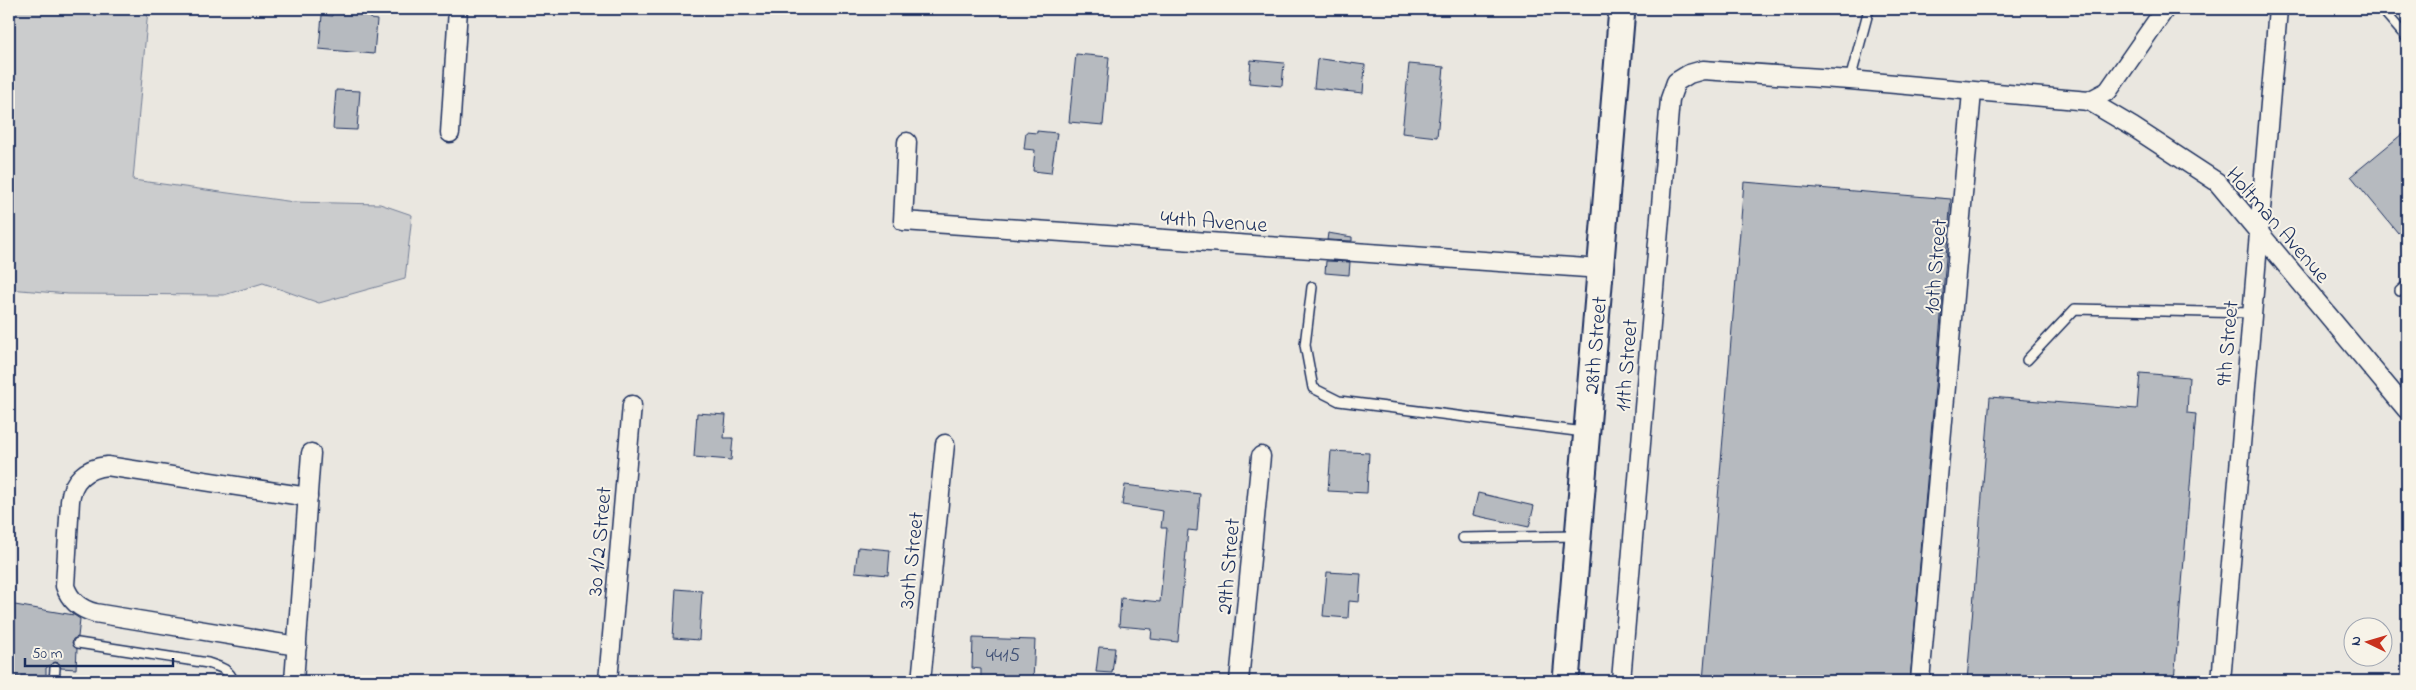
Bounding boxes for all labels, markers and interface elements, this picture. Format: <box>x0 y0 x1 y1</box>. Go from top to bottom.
street label: Holtman Avenue <box>2217 160 2337 292</box>
street label: 44th Avenue <box>1159 203 1269 243</box>
street label: 10th Street <box>1917 217 1957 315</box>
street label: 28th Street <box>1577 294 1617 395</box>
street label: 9th Street <box>2209 299 2249 387</box>
street label: 11th Street <box>1608 317 1648 413</box>
street label: 30 1/2 Street <box>580 485 622 597</box>
street label: 30th Street <box>892 510 934 610</box>
street label: 29th Street <box>1210 516 1250 616</box>
north arrow <box>2344 618 2394 668</box>
scale bar <box>25 635 172 667</box>
text: N <box>2346 635 2367 647</box>
house number: 4415 <box>986 642 1020 671</box>
text: 50 m <box>32 643 63 665</box>

